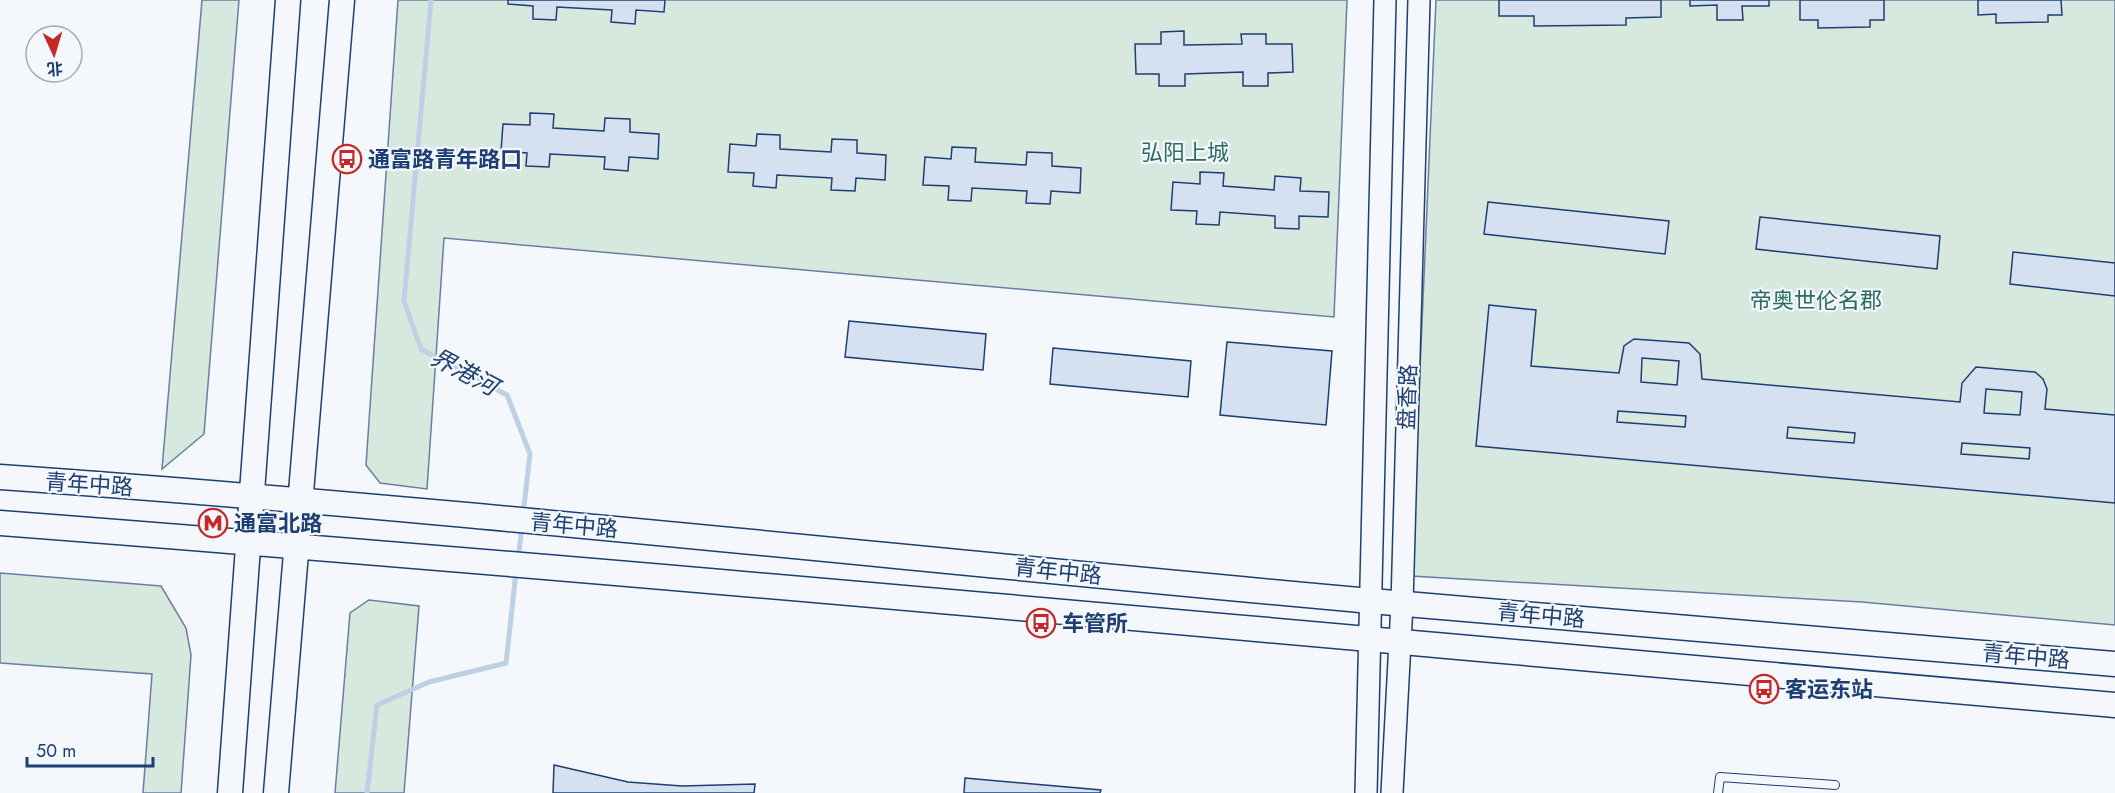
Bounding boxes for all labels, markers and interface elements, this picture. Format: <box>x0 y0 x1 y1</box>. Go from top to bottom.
north arrow <box>24 24 84 84</box>
text: 北 <box>46 56 64 80</box>
park label: 弘阳上城 <box>1141 136 1229 168</box>
bus stop icon: 通富路青年路口 <box>331 143 363 175</box>
place label: 通富路青年路口 <box>368 143 522 175</box>
park label: 帝奥世伦名郡 <box>1750 284 1882 316</box>
water label: 界港河 <box>424 339 508 406</box>
street label: 盘香路 <box>1390 363 1424 431</box>
street label: 青年中路 <box>44 465 134 503</box>
street label: 青年中路 <box>529 505 619 545</box>
metro station icon: 通富北路 <box>197 507 229 539</box>
place label: 通富北路 <box>234 507 322 539</box>
street label: 青年中路 <box>1013 550 1103 592</box>
street label: 青年中路 <box>1496 595 1586 635</box>
bus stop icon: 车管所 <box>1025 607 1057 639</box>
place label: 车管所 <box>1062 607 1128 639</box>
street label: 青年中路 <box>1981 636 2071 676</box>
bus stop icon: 客运东站 <box>1748 673 1780 705</box>
place label: 客运东站 <box>1785 673 1873 705</box>
scale bar <box>27 730 153 768</box>
text: 50 m <box>36 738 76 764</box>

